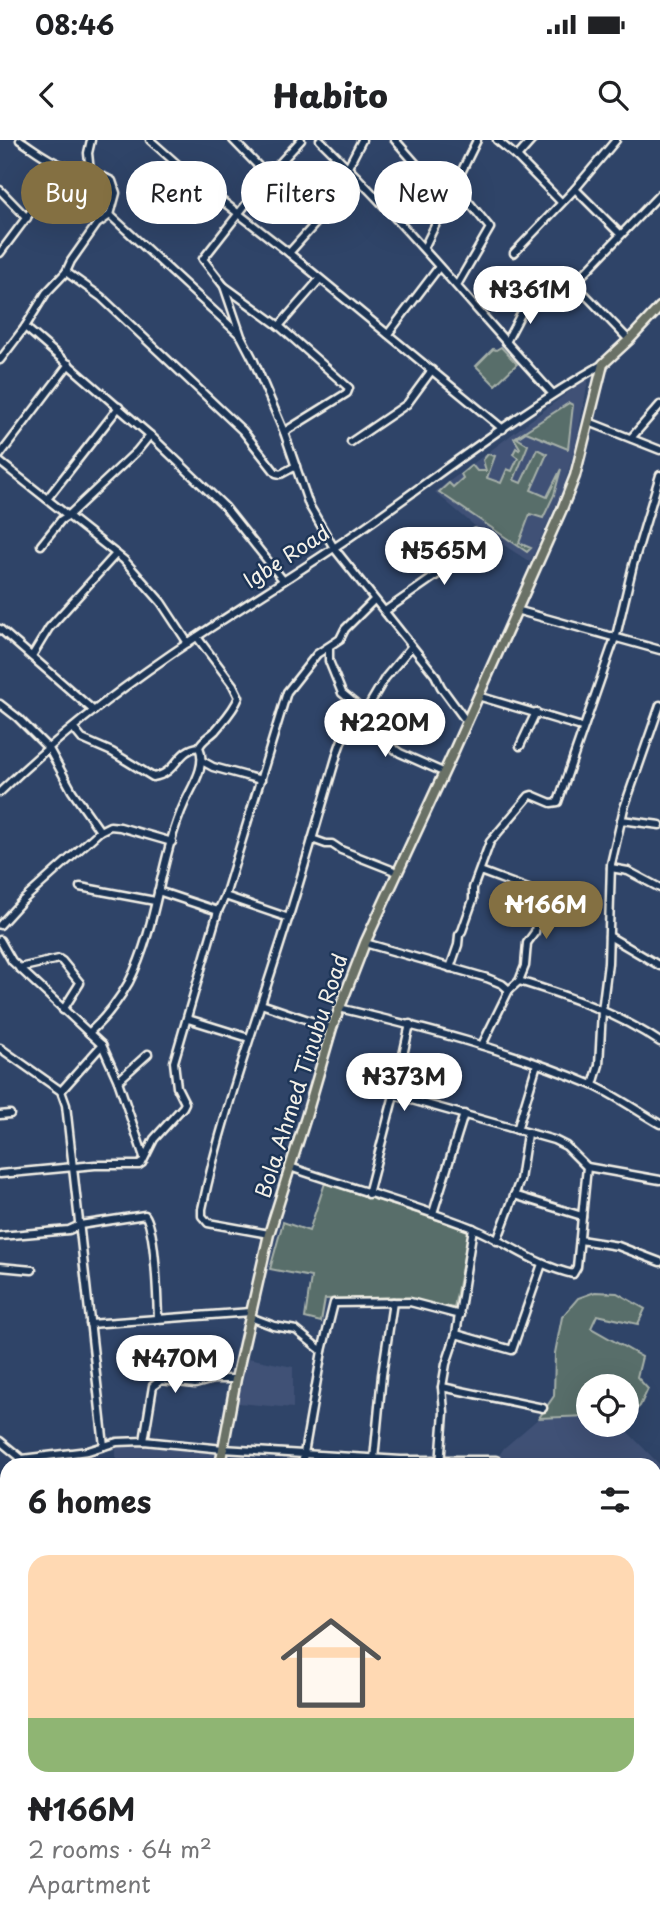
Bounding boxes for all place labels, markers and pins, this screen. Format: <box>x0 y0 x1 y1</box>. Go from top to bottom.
pin: ₦361M <box>481 267 579 326</box>
pin: ₦565M <box>395 528 493 587</box>
pin: ₦220M <box>336 700 434 759</box>
pin: ₦166M <box>497 882 595 941</box>
pin: ₦373M <box>355 1054 453 1113</box>
pin: ₦470M <box>126 1336 224 1395</box>

